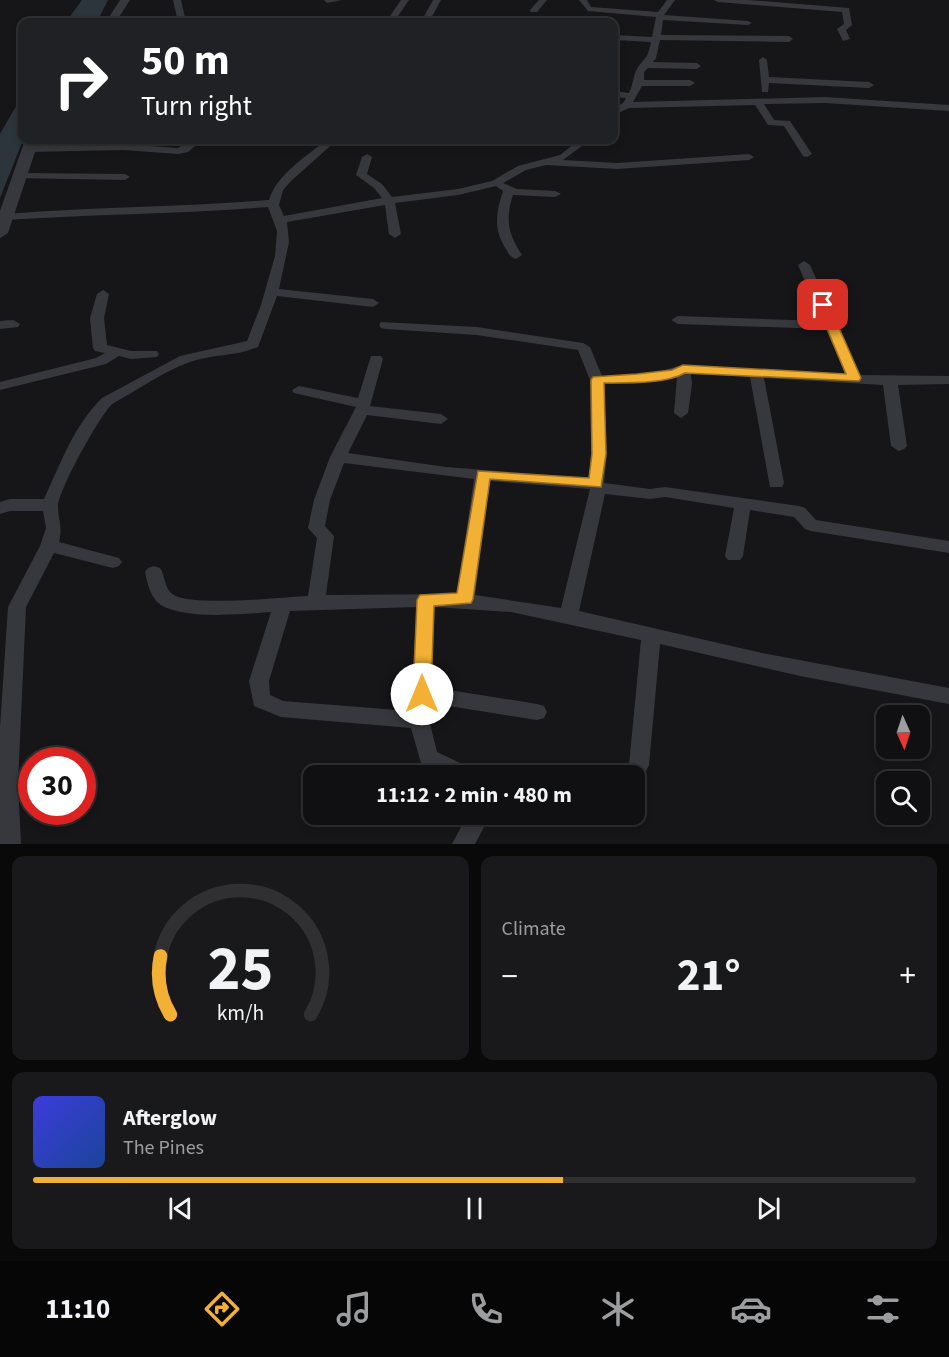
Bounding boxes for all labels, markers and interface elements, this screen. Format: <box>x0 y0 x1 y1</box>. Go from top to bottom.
text: 50 m <box>141 31 230 91</box>
icon: right <box>42 42 120 120</box>
text: Turn right <box>141 87 252 126</box>
pin <box>797 279 848 330</box>
icon: arrive <box>806 288 839 321</box>
position arrow <box>390 662 454 726</box>
north arrow <box>876 705 930 759</box>
map controls <box>876 705 930 825</box>
speed limit sign: 30 <box>18 747 96 825</box>
button: search <box>876 771 930 825</box>
text: 11:12 · 2 min · 480 m <box>376 779 572 811</box>
text: Climate <box>502 915 566 943</box>
text: 25 <box>207 925 273 1014</box>
text: 21° <box>677 944 741 1008</box>
text: − <box>502 953 518 1000</box>
text: + <box>900 953 916 1000</box>
text: km/h <box>216 998 264 1029</box>
text: Afterglow <box>123 1102 217 1134</box>
text: The Pines <box>123 1134 204 1162</box>
icon: previous <box>164 1192 197 1225</box>
icon: pause <box>458 1192 491 1225</box>
icon: next <box>752 1192 785 1225</box>
icon: directions <box>201 1288 243 1330</box>
icon: music <box>333 1288 375 1330</box>
icon: phone <box>465 1288 507 1330</box>
icon: climate <box>597 1288 639 1330</box>
icon: car <box>730 1288 772 1330</box>
icon: filters <box>862 1288 904 1330</box>
text: 11:10 <box>45 1290 110 1329</box>

